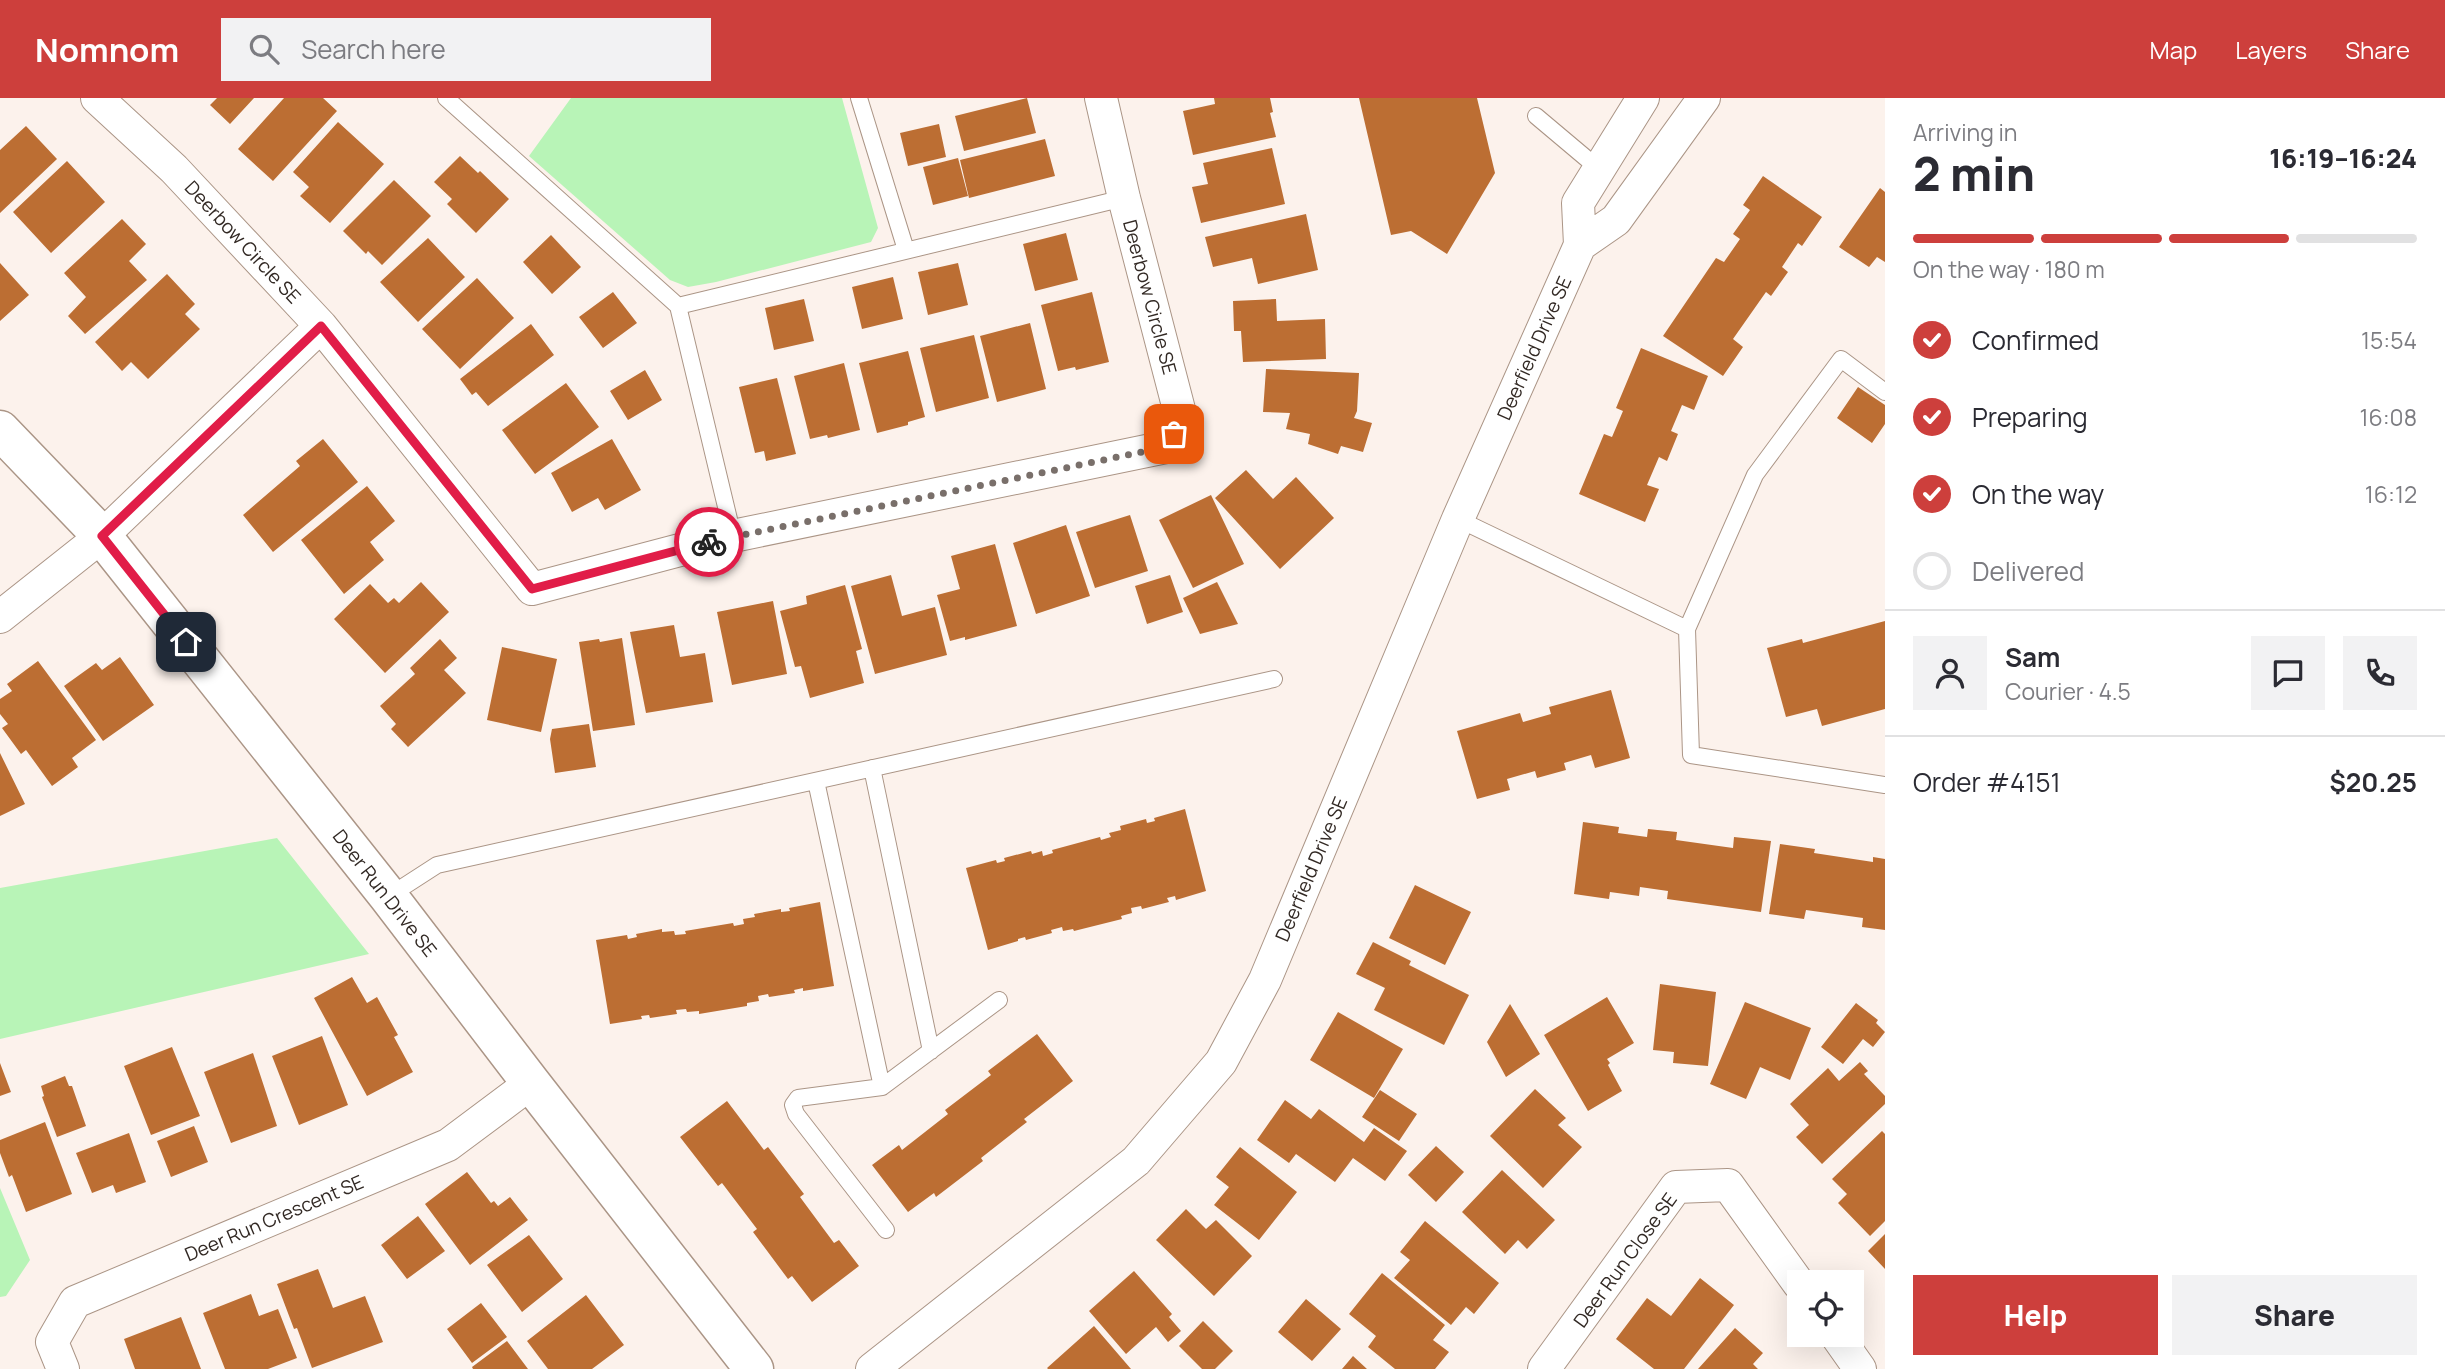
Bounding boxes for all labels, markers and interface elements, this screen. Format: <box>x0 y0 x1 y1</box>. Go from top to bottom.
search box <box>221 18 711 81</box>
text: Nomnom <box>35 27 179 72</box>
icon: search <box>245 30 283 68</box>
text: Search here <box>301 31 446 67</box>
text: Map <box>2150 33 2197 66</box>
text: Layers <box>2235 33 2307 66</box>
text: Share <box>2345 33 2410 66</box>
text: Arriving in <box>1913 116 2018 148</box>
text: 16:19–16:24 <box>2269 140 2417 176</box>
text: 2 min <box>1913 142 2035 205</box>
street label: Deerbow Circle SE <box>179 175 307 309</box>
street label: Deerbow Circle SE <box>1117 217 1183 377</box>
text: On the way · 180 m <box>1913 253 2105 285</box>
street label: Deerfield Drive SE <box>1491 272 1577 424</box>
icon: check <box>1913 321 1951 359</box>
text: Confirmed <box>1972 322 2099 358</box>
text: 15:54 <box>2361 324 2417 356</box>
icon: check <box>1913 398 1951 436</box>
text: Preparing <box>1972 399 2088 435</box>
text: 16:08 <box>2360 401 2417 433</box>
pin <box>1144 404 1204 464</box>
icon: bag <box>1155 415 1193 453</box>
icon: check <box>1913 475 1951 513</box>
text: On the way <box>1972 476 2104 512</box>
text: 16:12 <box>2365 478 2417 510</box>
courier <box>674 507 744 577</box>
icon: bike <box>690 523 728 561</box>
text: Delivered <box>1972 553 2084 589</box>
pin <box>156 612 216 672</box>
icon: home <box>167 623 205 661</box>
button: person <box>1913 636 1987 710</box>
button: chat <box>2251 636 2325 710</box>
button: phone <box>2343 636 2417 710</box>
text: Sam <box>2005 639 2060 675</box>
text: Courier · 4.5 <box>2005 675 2131 707</box>
text: Order #4151 <box>1913 764 2061 800</box>
text: $20.25 <box>2329 764 2417 800</box>
street label: Deerfield Drive SE <box>1269 793 1353 945</box>
street label: Deer Run Drive SE <box>327 824 443 962</box>
street label: Deer Run Crescent SE <box>181 1169 367 1267</box>
street label: Deer Run Close SE <box>1567 1187 1683 1333</box>
map controls <box>1787 1270 1864 1347</box>
button: locate <box>1787 1270 1864 1347</box>
button: Help <box>1913 1275 2158 1355</box>
button: Share <box>2172 1275 2417 1355</box>

